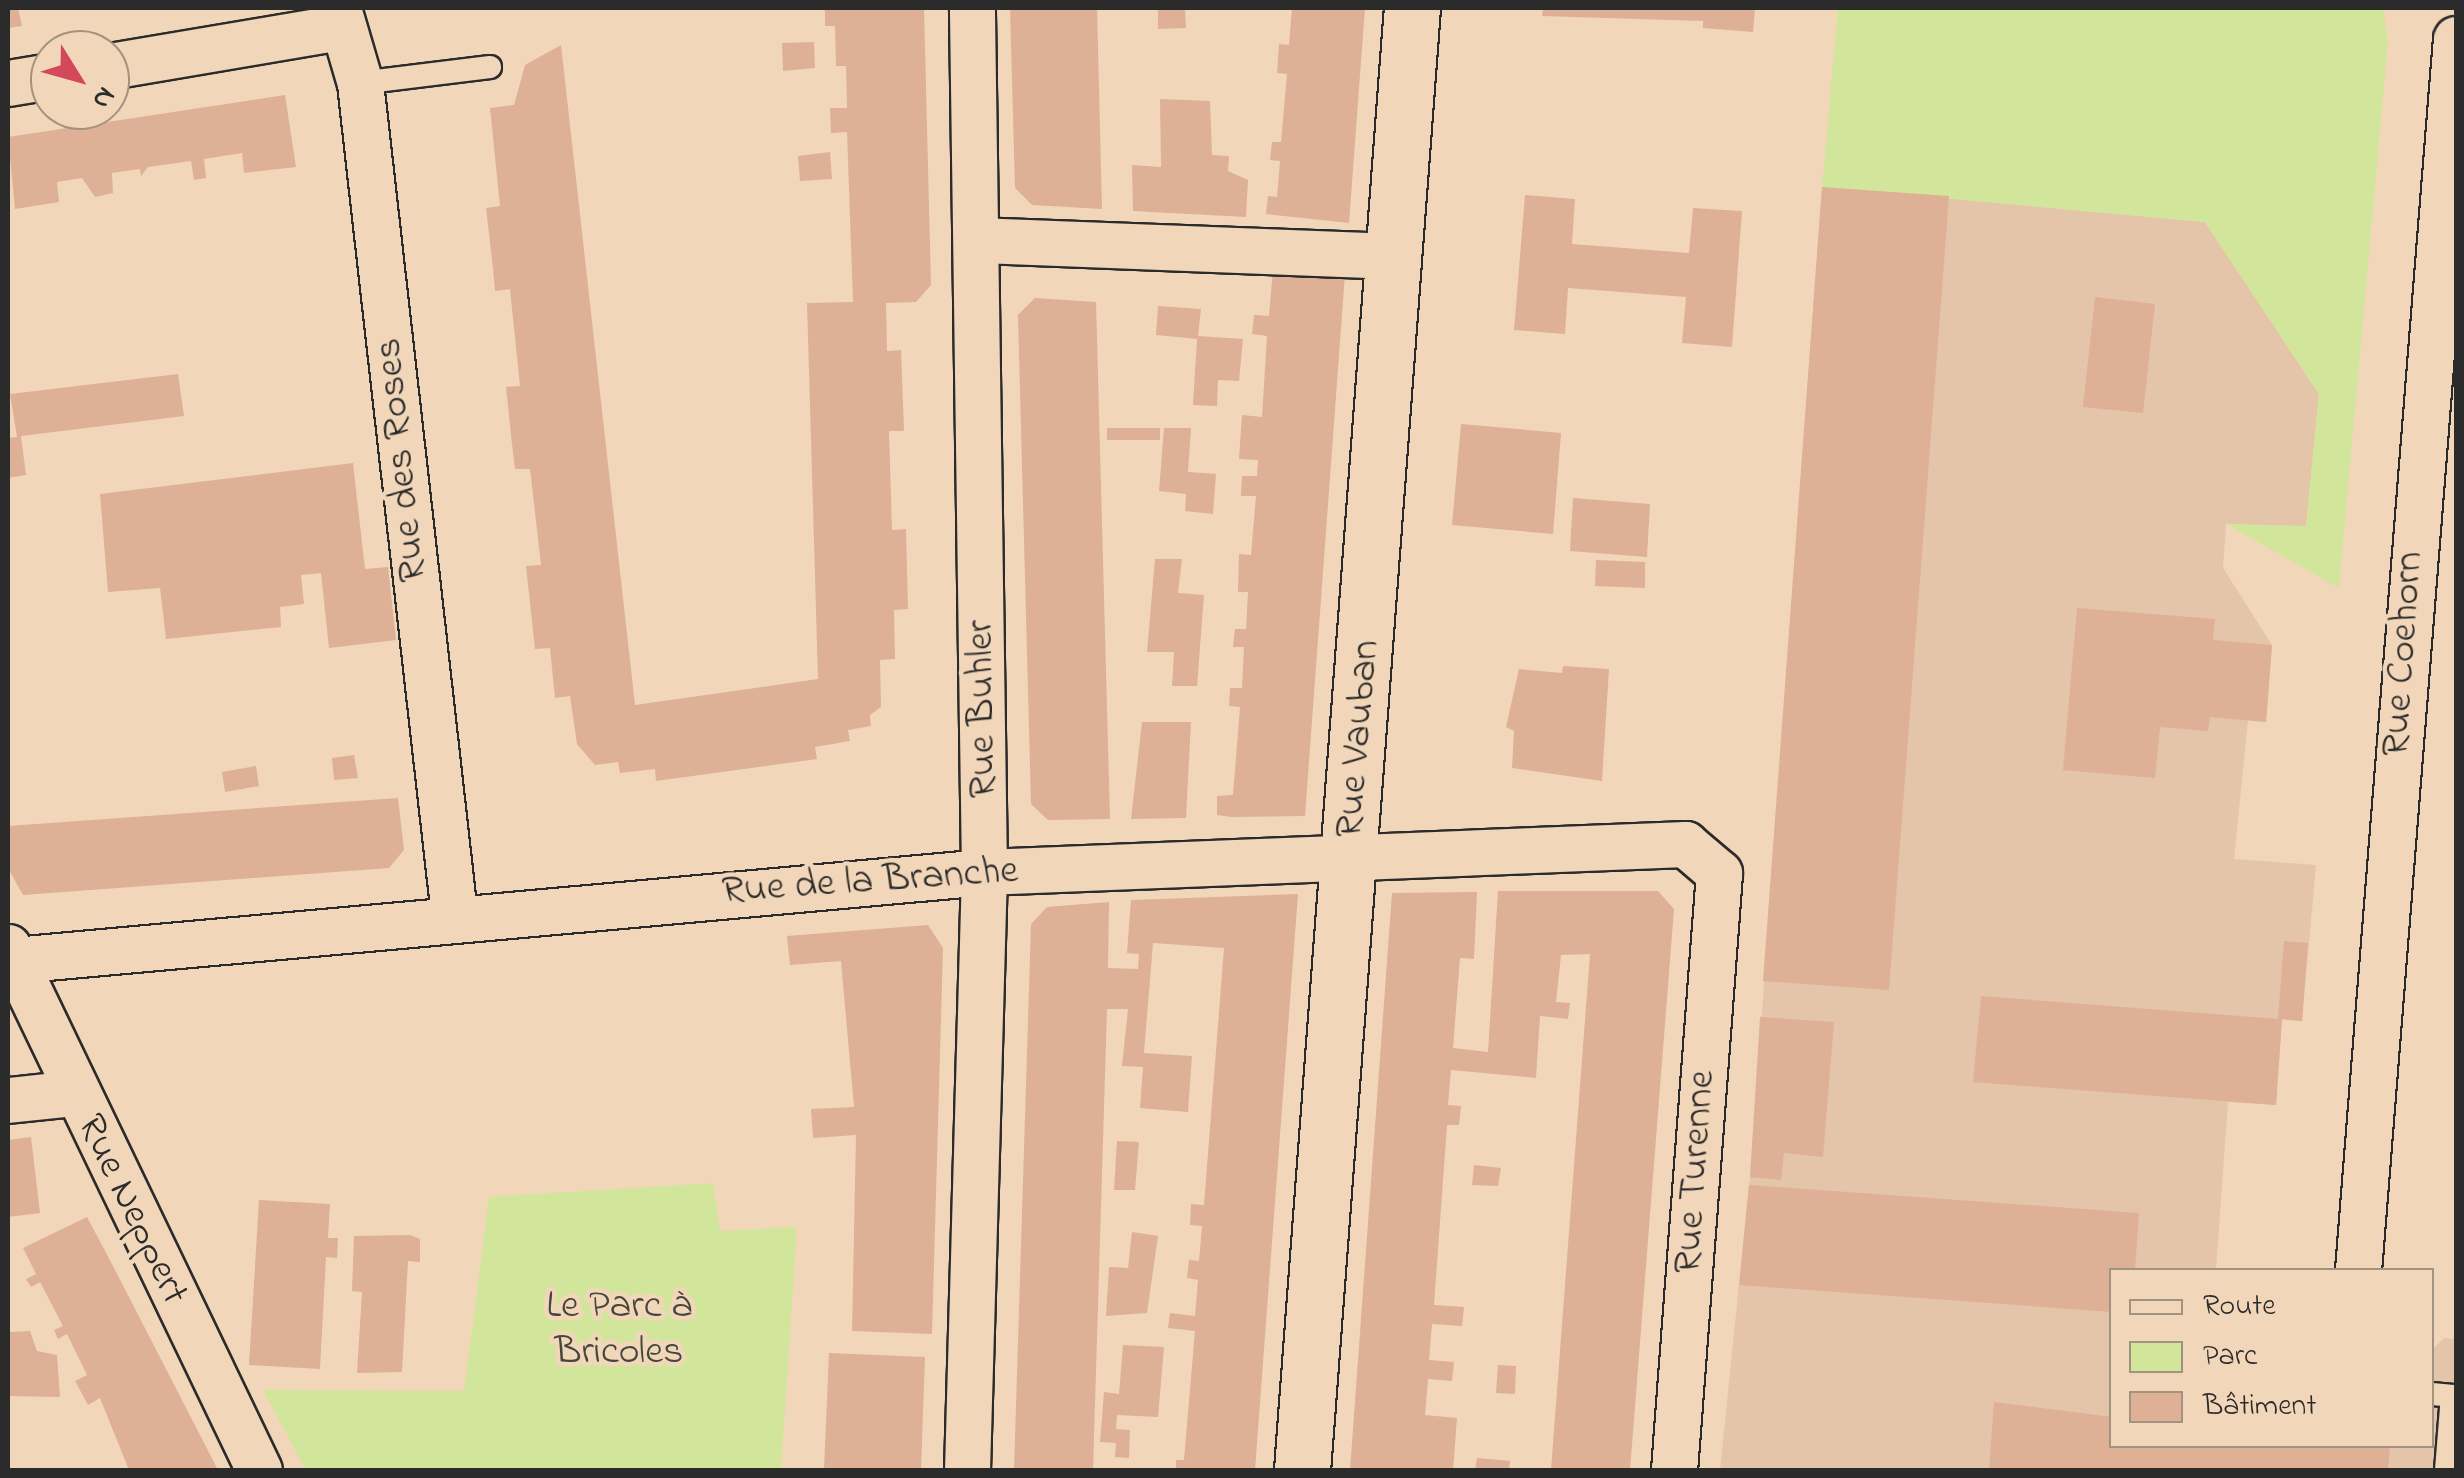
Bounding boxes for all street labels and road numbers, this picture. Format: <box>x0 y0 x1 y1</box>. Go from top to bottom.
street label: Rue des Roses <box>365 336 439 584</box>
street label: Rue Coehorn <box>2373 550 2435 758</box>
street label: Rue Buhler <box>957 619 1009 799</box>
street label: Rue Vauban <box>1326 638 1392 840</box>
street label: Rue de la Branche <box>720 848 1020 916</box>
street label: Rue Turenne <box>1665 1069 1727 1275</box>
street label: Rue Neppert <box>64 1107 198 1313</box>

